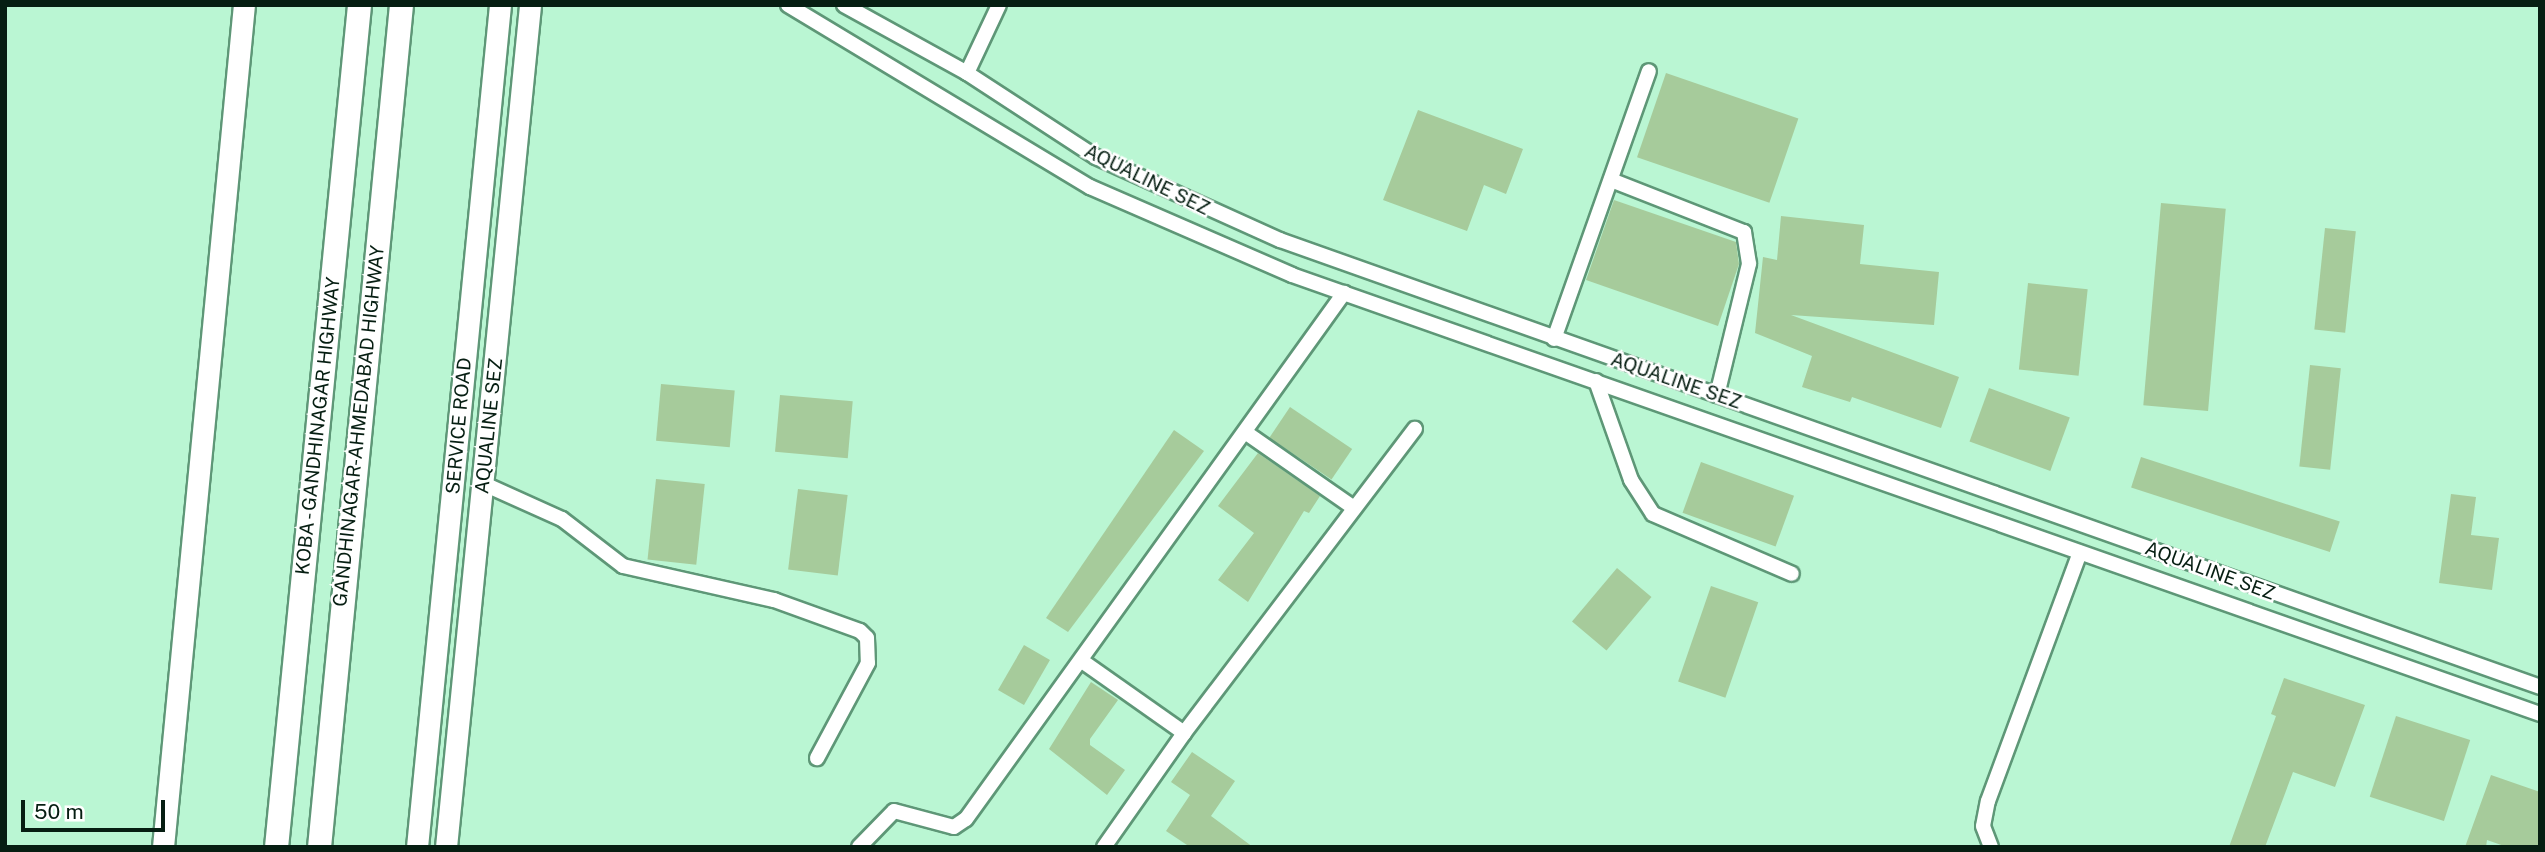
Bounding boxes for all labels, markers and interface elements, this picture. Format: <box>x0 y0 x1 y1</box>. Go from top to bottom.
street label: AQUALINE SEZ <box>1081 140 1213 220</box>
street label: GANDHINAGAR-AHMEDABAD HIGHWAY <box>329 244 389 608</box>
street label: KOBA - GANDHINAGAR HIGHWAY <box>291 273 345 579</box>
street label: AQUALINE SEZ <box>1608 348 1744 414</box>
street label: SERVICE ROAD <box>442 357 476 495</box>
street label: AQUALINE SEZ <box>471 357 507 495</box>
street label: AQUALINE SEZ <box>2142 537 2278 605</box>
scale bar <box>24 786 168 830</box>
text: 50 m <box>34 799 84 824</box>

